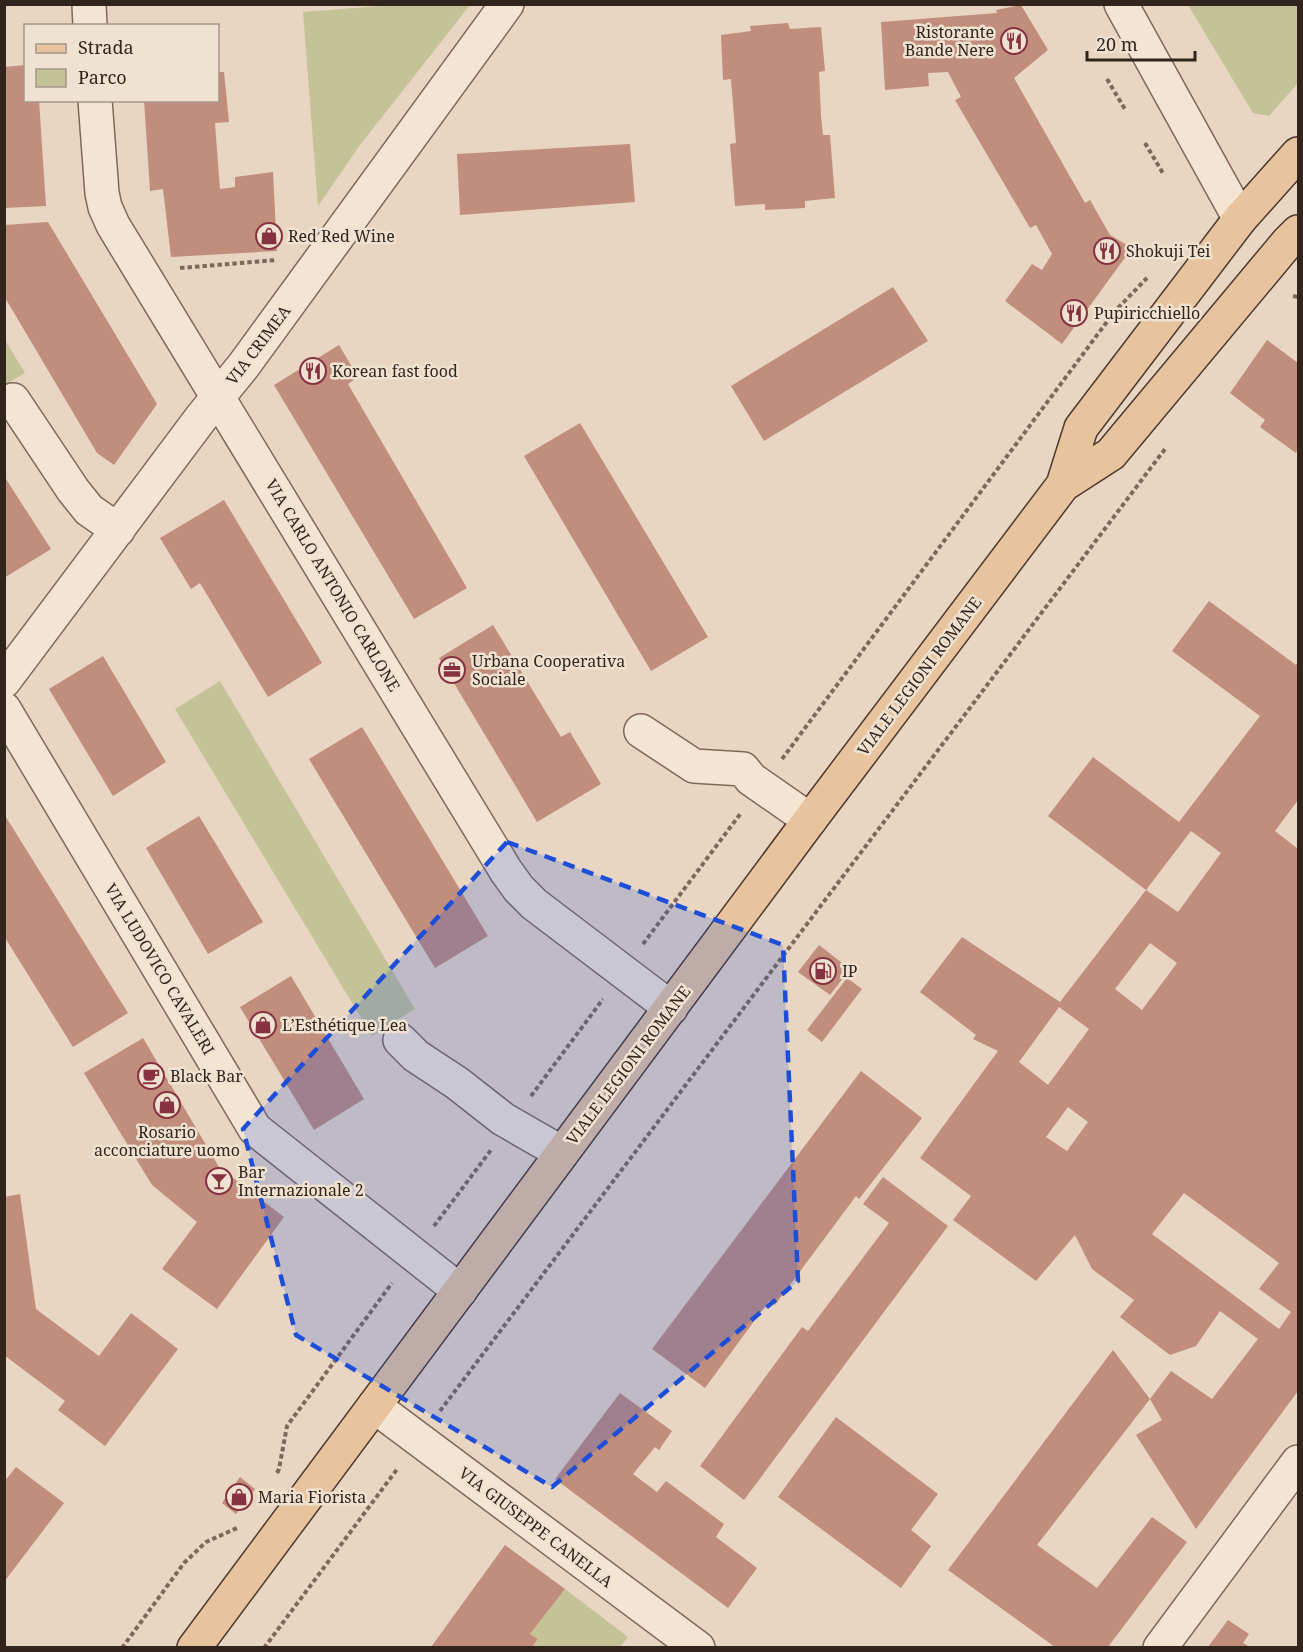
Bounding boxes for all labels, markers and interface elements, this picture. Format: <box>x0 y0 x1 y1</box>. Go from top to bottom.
place label: Ristorante Bande Nere <box>905 21 994 61</box>
legend <box>24 24 219 102</box>
scale bar <box>1087 24 1195 62</box>
restaurant icon: Ristorante Bande Nere <box>999 26 1029 56</box>
text: 20 m <box>1096 32 1138 56</box>
text: Strada <box>78 35 134 59</box>
text: Parco <box>78 65 127 89</box>
shop icon: Red Red Wine <box>254 221 284 251</box>
place label: Red Red Wine <box>288 225 395 247</box>
restaurant icon: Shokuji Tei <box>1092 236 1122 266</box>
place label: Shokuji Tei <box>1126 240 1210 262</box>
restaurant icon: Pupiricchiello <box>1059 298 1089 328</box>
street label: VIA CRIMEA <box>221 300 296 389</box>
place label: Pupiricchiello <box>1094 302 1200 324</box>
restaurant icon: Korean fast food <box>298 356 328 386</box>
place label: Korean fast food <box>332 360 458 382</box>
street label: VIA CARLO ANTONIO CARLONE <box>261 475 405 695</box>
street label: VIALE LEGIONI ROMANE <box>852 592 986 760</box>
place label: Urbana Cooperativa Sociale <box>472 650 625 690</box>
office icon: Urbana Cooperativa Sociale <box>437 655 467 685</box>
street label: VIA LUDOVICO CAVALERI <box>100 879 220 1059</box>
fuel station icon: IP <box>808 956 838 986</box>
place label: IP <box>842 960 858 982</box>
street label: VIALE LEGIONI ROMANE <box>561 981 695 1149</box>
shop icon: L’Esthétique Lea <box>248 1010 278 1040</box>
place label: L’Esthétique Lea <box>282 1014 407 1036</box>
cafe icon: Black Bar <box>136 1061 166 1091</box>
place label: Black Bar <box>170 1065 243 1087</box>
shop icon: Rosario acconciature uomo <box>152 1090 182 1120</box>
place label: Rosario acconciature uomo <box>94 1121 240 1161</box>
place label: Bar Internazionale 2 <box>238 1161 364 1201</box>
bar icon: Bar Internazionale 2 <box>204 1166 234 1196</box>
street label: VIA GIUSEPPE CANELLA <box>455 1462 618 1593</box>
shop icon: Maria Fiorista <box>224 1482 254 1512</box>
place label: Maria Fiorista <box>258 1486 366 1508</box>

